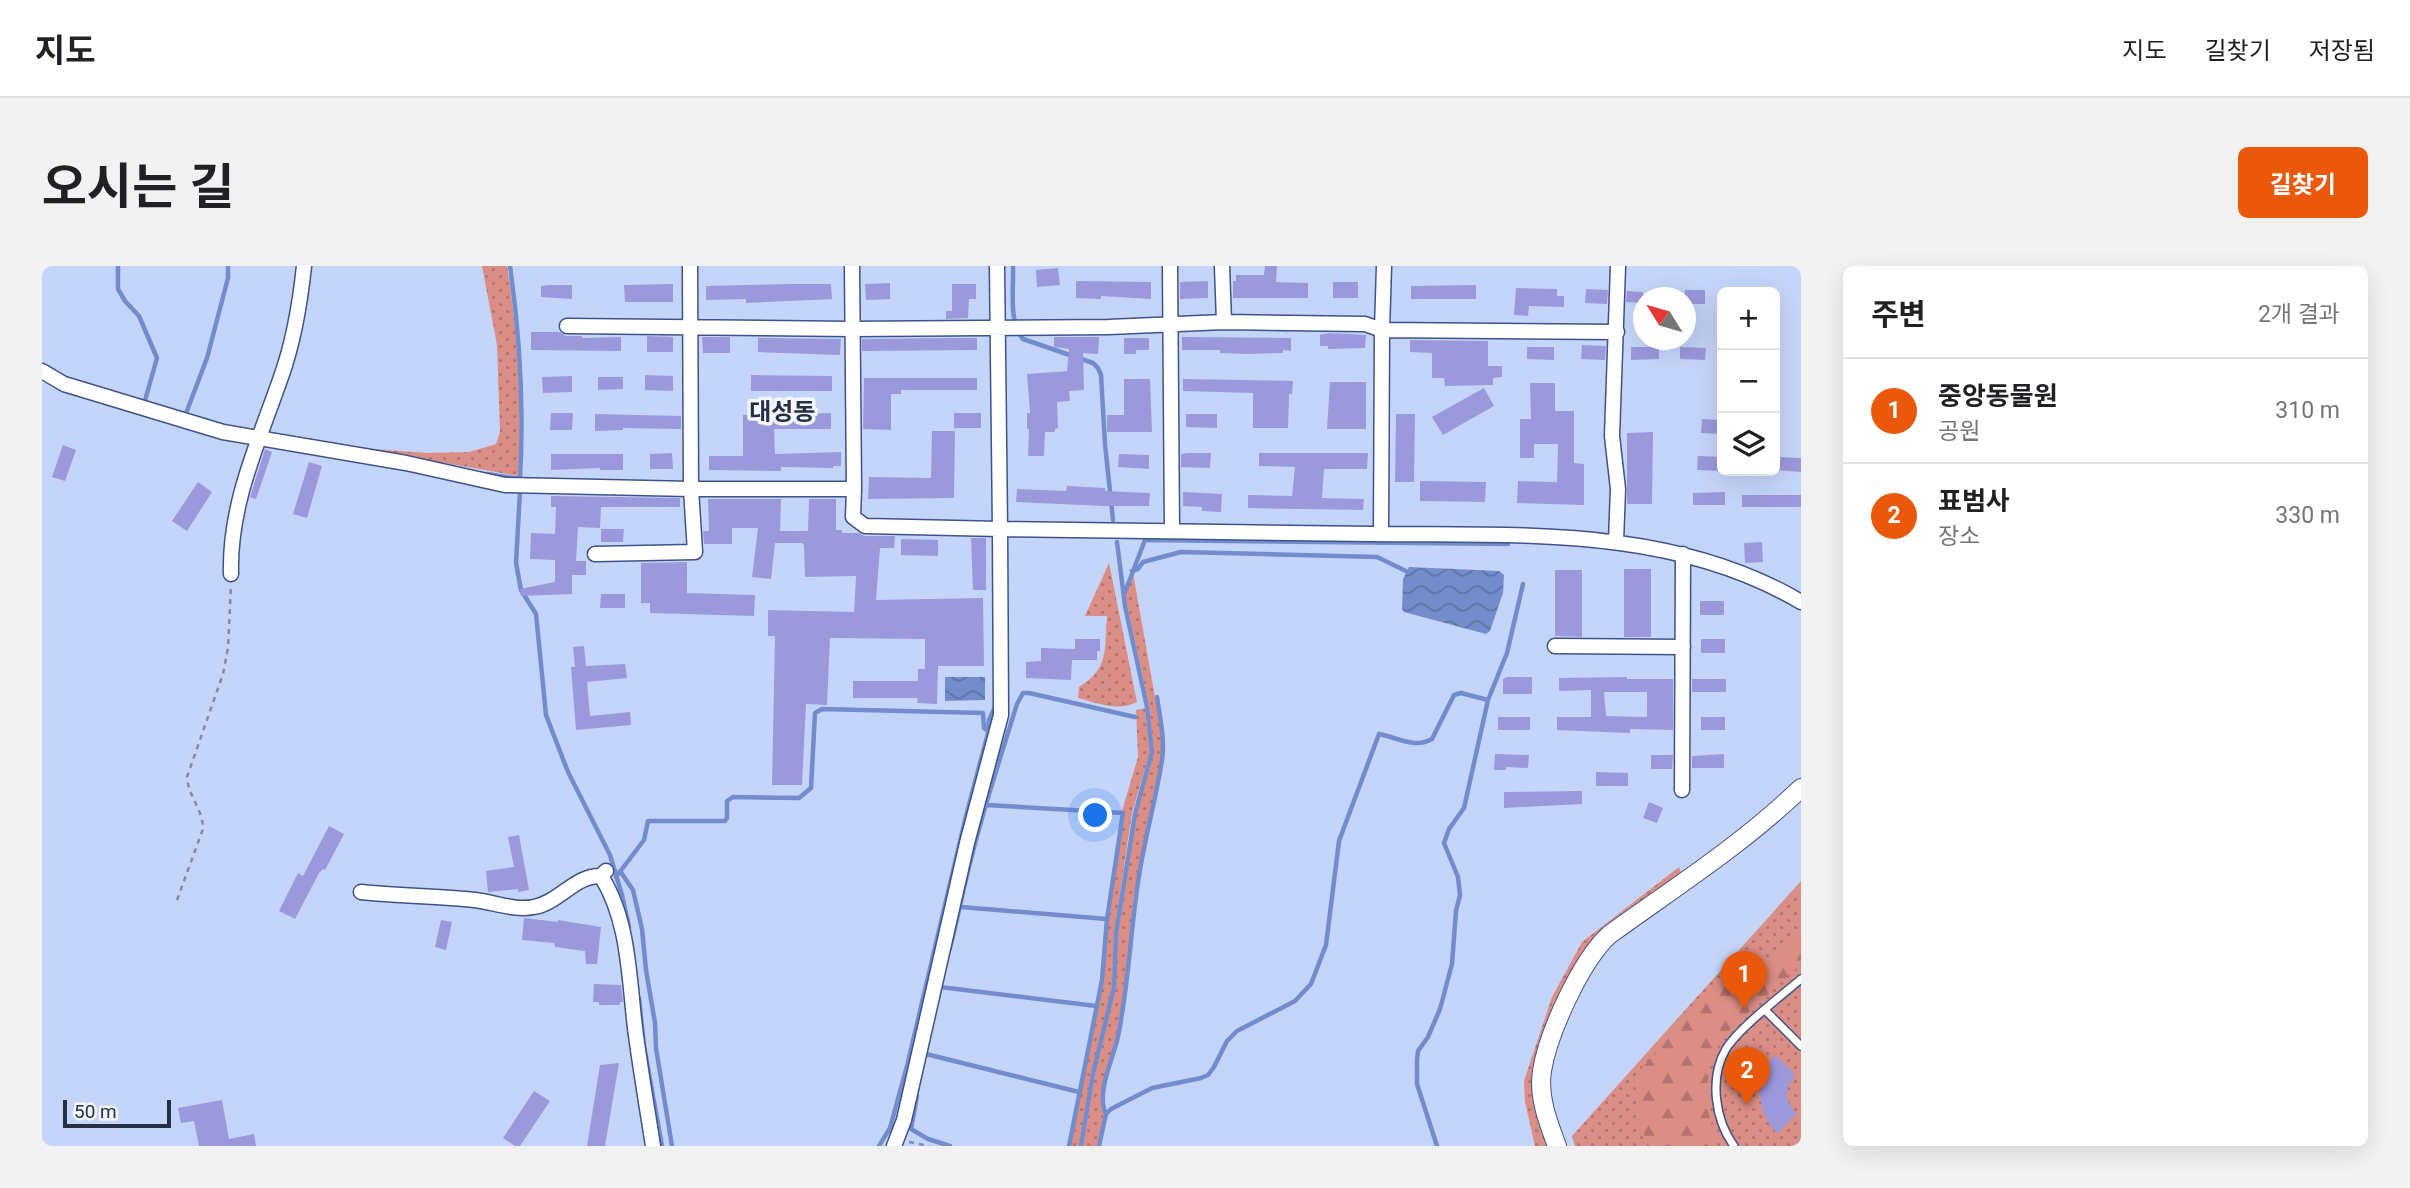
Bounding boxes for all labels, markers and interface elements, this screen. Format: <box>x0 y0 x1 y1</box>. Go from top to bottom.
text: 지도 <box>35 31 96 70</box>
text: 지도 <box>2122 37 2167 65</box>
text: 길찾기 <box>2205 37 2271 65</box>
text: 저장됨 <box>2309 37 2375 65</box>
button: 길찾기 <box>2238 147 2368 218</box>
text: 오시는 길 <box>42 159 235 216</box>
north arrow <box>1633 287 1696 350</box>
map controls <box>1717 287 1780 476</box>
button: + <box>1717 287 1780 350</box>
text: 주변 <box>1871 297 1926 332</box>
text: 2개 결과 <box>2258 301 2340 328</box>
button: − <box>1717 350 1780 413</box>
text: 중앙동물원 <box>1938 381 2058 411</box>
text: 1 <box>1887 397 1901 424</box>
text: 310 m <box>2275 397 2340 424</box>
district label: 대성동 <box>749 398 815 426</box>
button: layers <box>1717 413 1780 476</box>
text: 공원 <box>1938 418 1980 445</box>
text: 표범사 <box>1938 486 2010 516</box>
text: 2 <box>1887 502 1901 529</box>
text: 330 m <box>2275 502 2340 529</box>
text: 장소 <box>1938 523 1980 550</box>
your location <box>1078 798 1112 832</box>
pin: 1 <box>1721 951 1767 1009</box>
pin: 2 <box>1724 1047 1770 1105</box>
scale bar <box>63 1097 172 1129</box>
text: 50 m <box>74 1100 117 1123</box>

